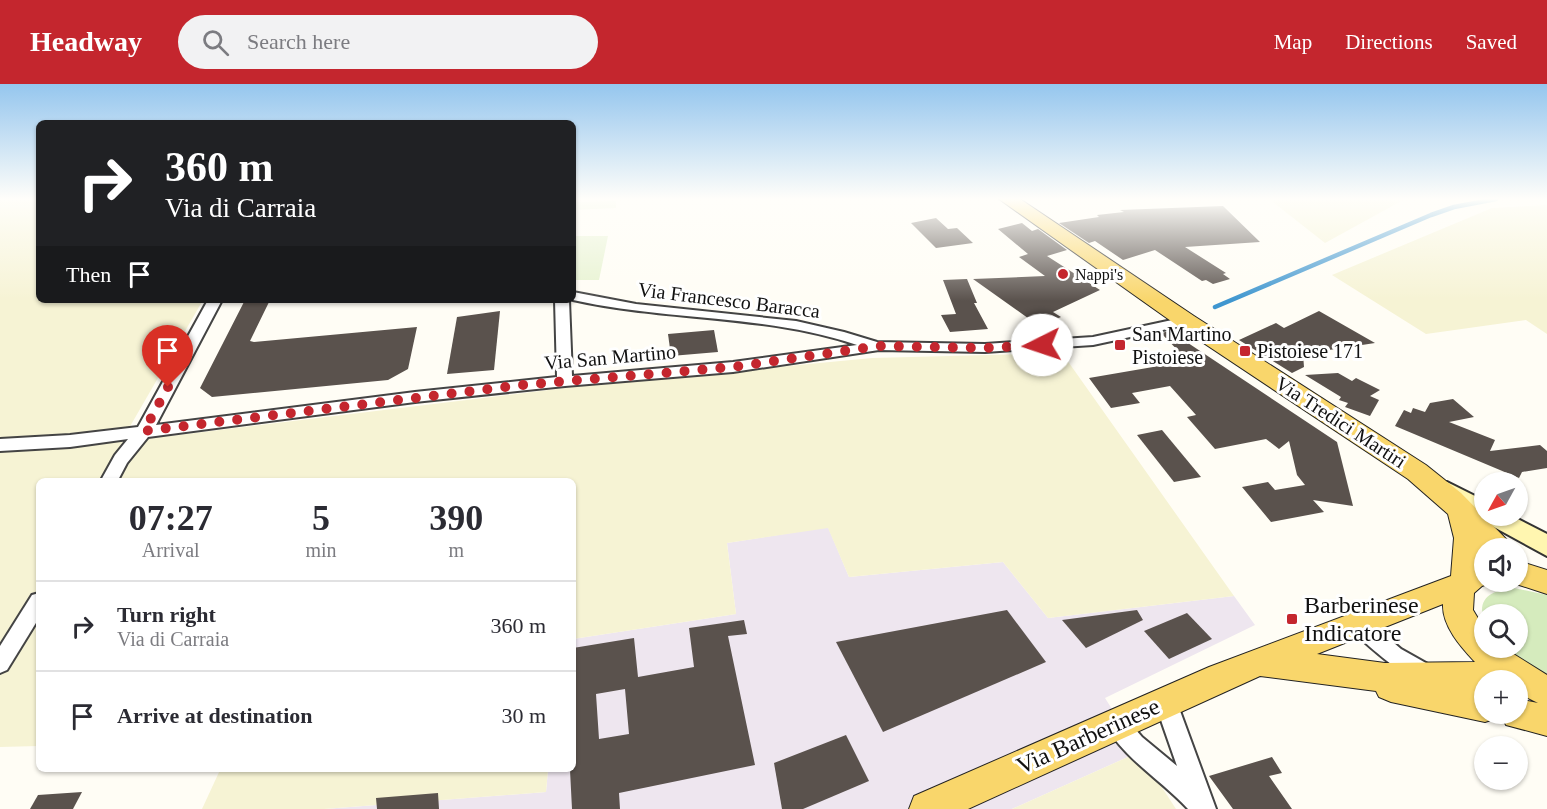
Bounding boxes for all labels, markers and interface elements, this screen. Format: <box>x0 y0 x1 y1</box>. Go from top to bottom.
search box <box>178 15 598 69</box>
text: Headway <box>30 26 142 57</box>
icon: search <box>199 26 232 59</box>
text: Search here <box>247 29 350 54</box>
text: Map <box>1274 30 1312 54</box>
text: Directions <box>1345 30 1433 54</box>
text: Saved <box>1466 30 1517 54</box>
icon: right <box>66 144 144 222</box>
text: 360 m <box>165 144 274 190</box>
text: Via di Carraia <box>165 193 316 223</box>
icon: arrive <box>123 258 156 291</box>
text: Then <box>66 262 111 287</box>
place label: Nappi's <box>1075 266 1123 284</box>
marker: Nappi's <box>1056 267 1070 281</box>
street label: Via Francesco Baracca <box>637 278 821 322</box>
position arrow <box>1010 313 1074 377</box>
place label: San Martino Pistoiese <box>1132 323 1231 368</box>
pin <box>142 325 193 387</box>
icon: arrive <box>151 334 184 367</box>
marker: San Martino Pistoiese <box>1113 338 1127 352</box>
street label: Via San Martino <box>543 340 677 374</box>
place label: Pistoiese 171 <box>1257 340 1363 362</box>
marker: Pistoiese 171 <box>1238 344 1252 358</box>
street label: Via Tredici Martiri <box>1272 372 1411 473</box>
north arrow <box>1474 472 1528 526</box>
map controls <box>1474 472 1528 790</box>
text: 07:27 <box>129 498 213 538</box>
text: 5 <box>312 498 330 538</box>
text: 390 <box>429 498 483 538</box>
button: sound <box>1474 538 1528 592</box>
text: Arrival <box>142 539 200 561</box>
text: min <box>305 539 337 561</box>
text: m <box>449 539 464 561</box>
place label: Barberinese Indicatore <box>1304 592 1419 646</box>
text: Turn right <box>117 602 216 627</box>
button: search <box>1474 604 1528 658</box>
icon: right <box>66 610 99 643</box>
marker: Barberinese Indicatore <box>1285 612 1299 626</box>
text: 360 m <box>490 613 546 638</box>
text: Via di Carraia <box>117 628 229 650</box>
button: + <box>1474 670 1528 724</box>
street label: Via Barberinese <box>1012 693 1164 779</box>
icon: arrive <box>66 700 99 733</box>
text: Arrive at destination <box>117 703 313 728</box>
text: 30 m <box>501 703 546 728</box>
button: − <box>1474 736 1528 790</box>

